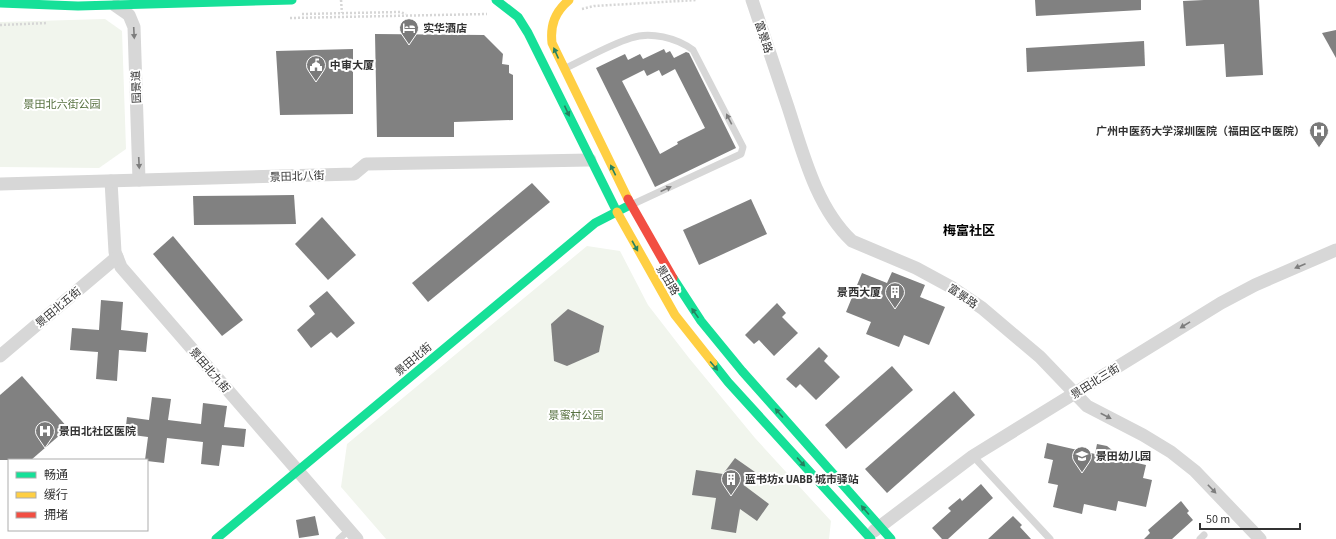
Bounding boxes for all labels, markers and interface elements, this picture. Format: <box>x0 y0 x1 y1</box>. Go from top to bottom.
hotel icon: 实华酒店 <box>398 17 420 45</box>
street label: 富景路 <box>751 19 776 55</box>
place label: 实华酒店 <box>423 21 467 36</box>
one-way arrow <box>131 27 138 39</box>
one-way arrow <box>553 48 559 59</box>
public building icon: 中审大厦 <box>305 54 327 82</box>
place label: 中审大厦 <box>330 58 374 73</box>
street label: 园景道 <box>128 70 145 104</box>
park label: 景田北六街公园 <box>24 97 101 112</box>
one-way arrow <box>564 105 570 116</box>
one-way arrow <box>725 113 732 125</box>
hospital icon: 广州中医药大学深圳医院（福田区中医院） <box>1308 120 1330 148</box>
place label: 广州中医药大学深圳医院（福田区中医院） <box>1096 124 1305 139</box>
one-way arrow <box>135 157 142 169</box>
one-way arrow <box>610 164 616 176</box>
street label: 景田北八街 <box>269 168 325 185</box>
one-way arrow <box>660 185 672 192</box>
district label: 梅富社区 <box>943 222 995 240</box>
one-way arrow <box>631 240 638 251</box>
street label: 景田路 <box>653 262 682 298</box>
one-way arrow <box>1295 263 1306 269</box>
building icon: 景西大厦 <box>884 281 906 309</box>
street label: 富景路 <box>945 281 981 312</box>
street label: 景田北五街 <box>32 284 84 331</box>
place label: 景西大厦 <box>837 285 881 300</box>
one-way arrow <box>692 308 700 318</box>
one-way arrow <box>1179 322 1191 329</box>
street label: 景田北街 <box>392 339 435 379</box>
street label: 景田北九街 <box>186 345 233 396</box>
one-way arrow <box>709 360 718 371</box>
street label: 景田北三街 <box>1068 360 1123 402</box>
one-way arrow <box>774 407 783 418</box>
park label: 景蜜村公园 <box>549 408 604 423</box>
one-way arrow <box>1100 413 1111 419</box>
hospital icon: 景田北社区医院 <box>34 420 56 448</box>
place label: 景田北社区医院 <box>59 424 136 439</box>
school or university icon: 景田幼儿园 <box>1071 445 1093 473</box>
place label: 景田幼儿园 <box>1096 449 1151 464</box>
one-way arrow <box>796 457 805 467</box>
legend <box>8 459 148 531</box>
text: 畅通 <box>44 467 68 484</box>
building icon: 蓝书坊x UABB 城市驿站 <box>720 468 742 496</box>
place label: 蓝书坊x UABB 城市驿站 <box>745 472 859 487</box>
one-way arrow <box>1207 484 1217 494</box>
text: 缓行 <box>44 487 68 504</box>
one-way arrow <box>860 505 869 515</box>
scale bar <box>1200 505 1300 531</box>
text: 拥堵 <box>44 507 68 524</box>
text: 50 m <box>1206 511 1230 528</box>

